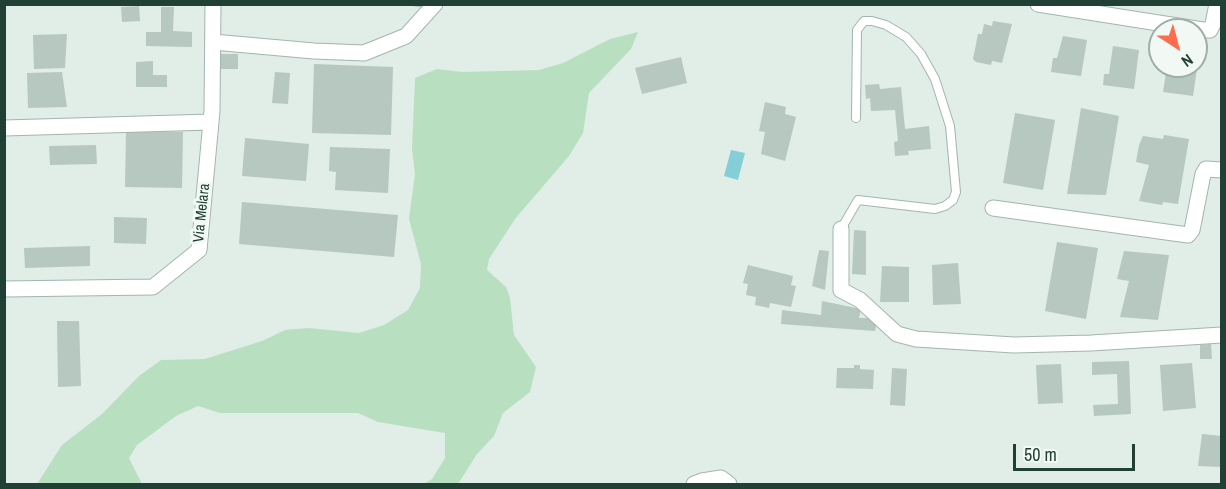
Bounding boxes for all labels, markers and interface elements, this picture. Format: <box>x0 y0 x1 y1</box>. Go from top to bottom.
north arrow <box>1148 18 1208 78</box>
text: N <box>1177 49 1198 73</box>
street label: Via Melara <box>190 183 214 243</box>
scale bar <box>1016 432 1138 470</box>
text: 50 m <box>1024 442 1057 467</box>

